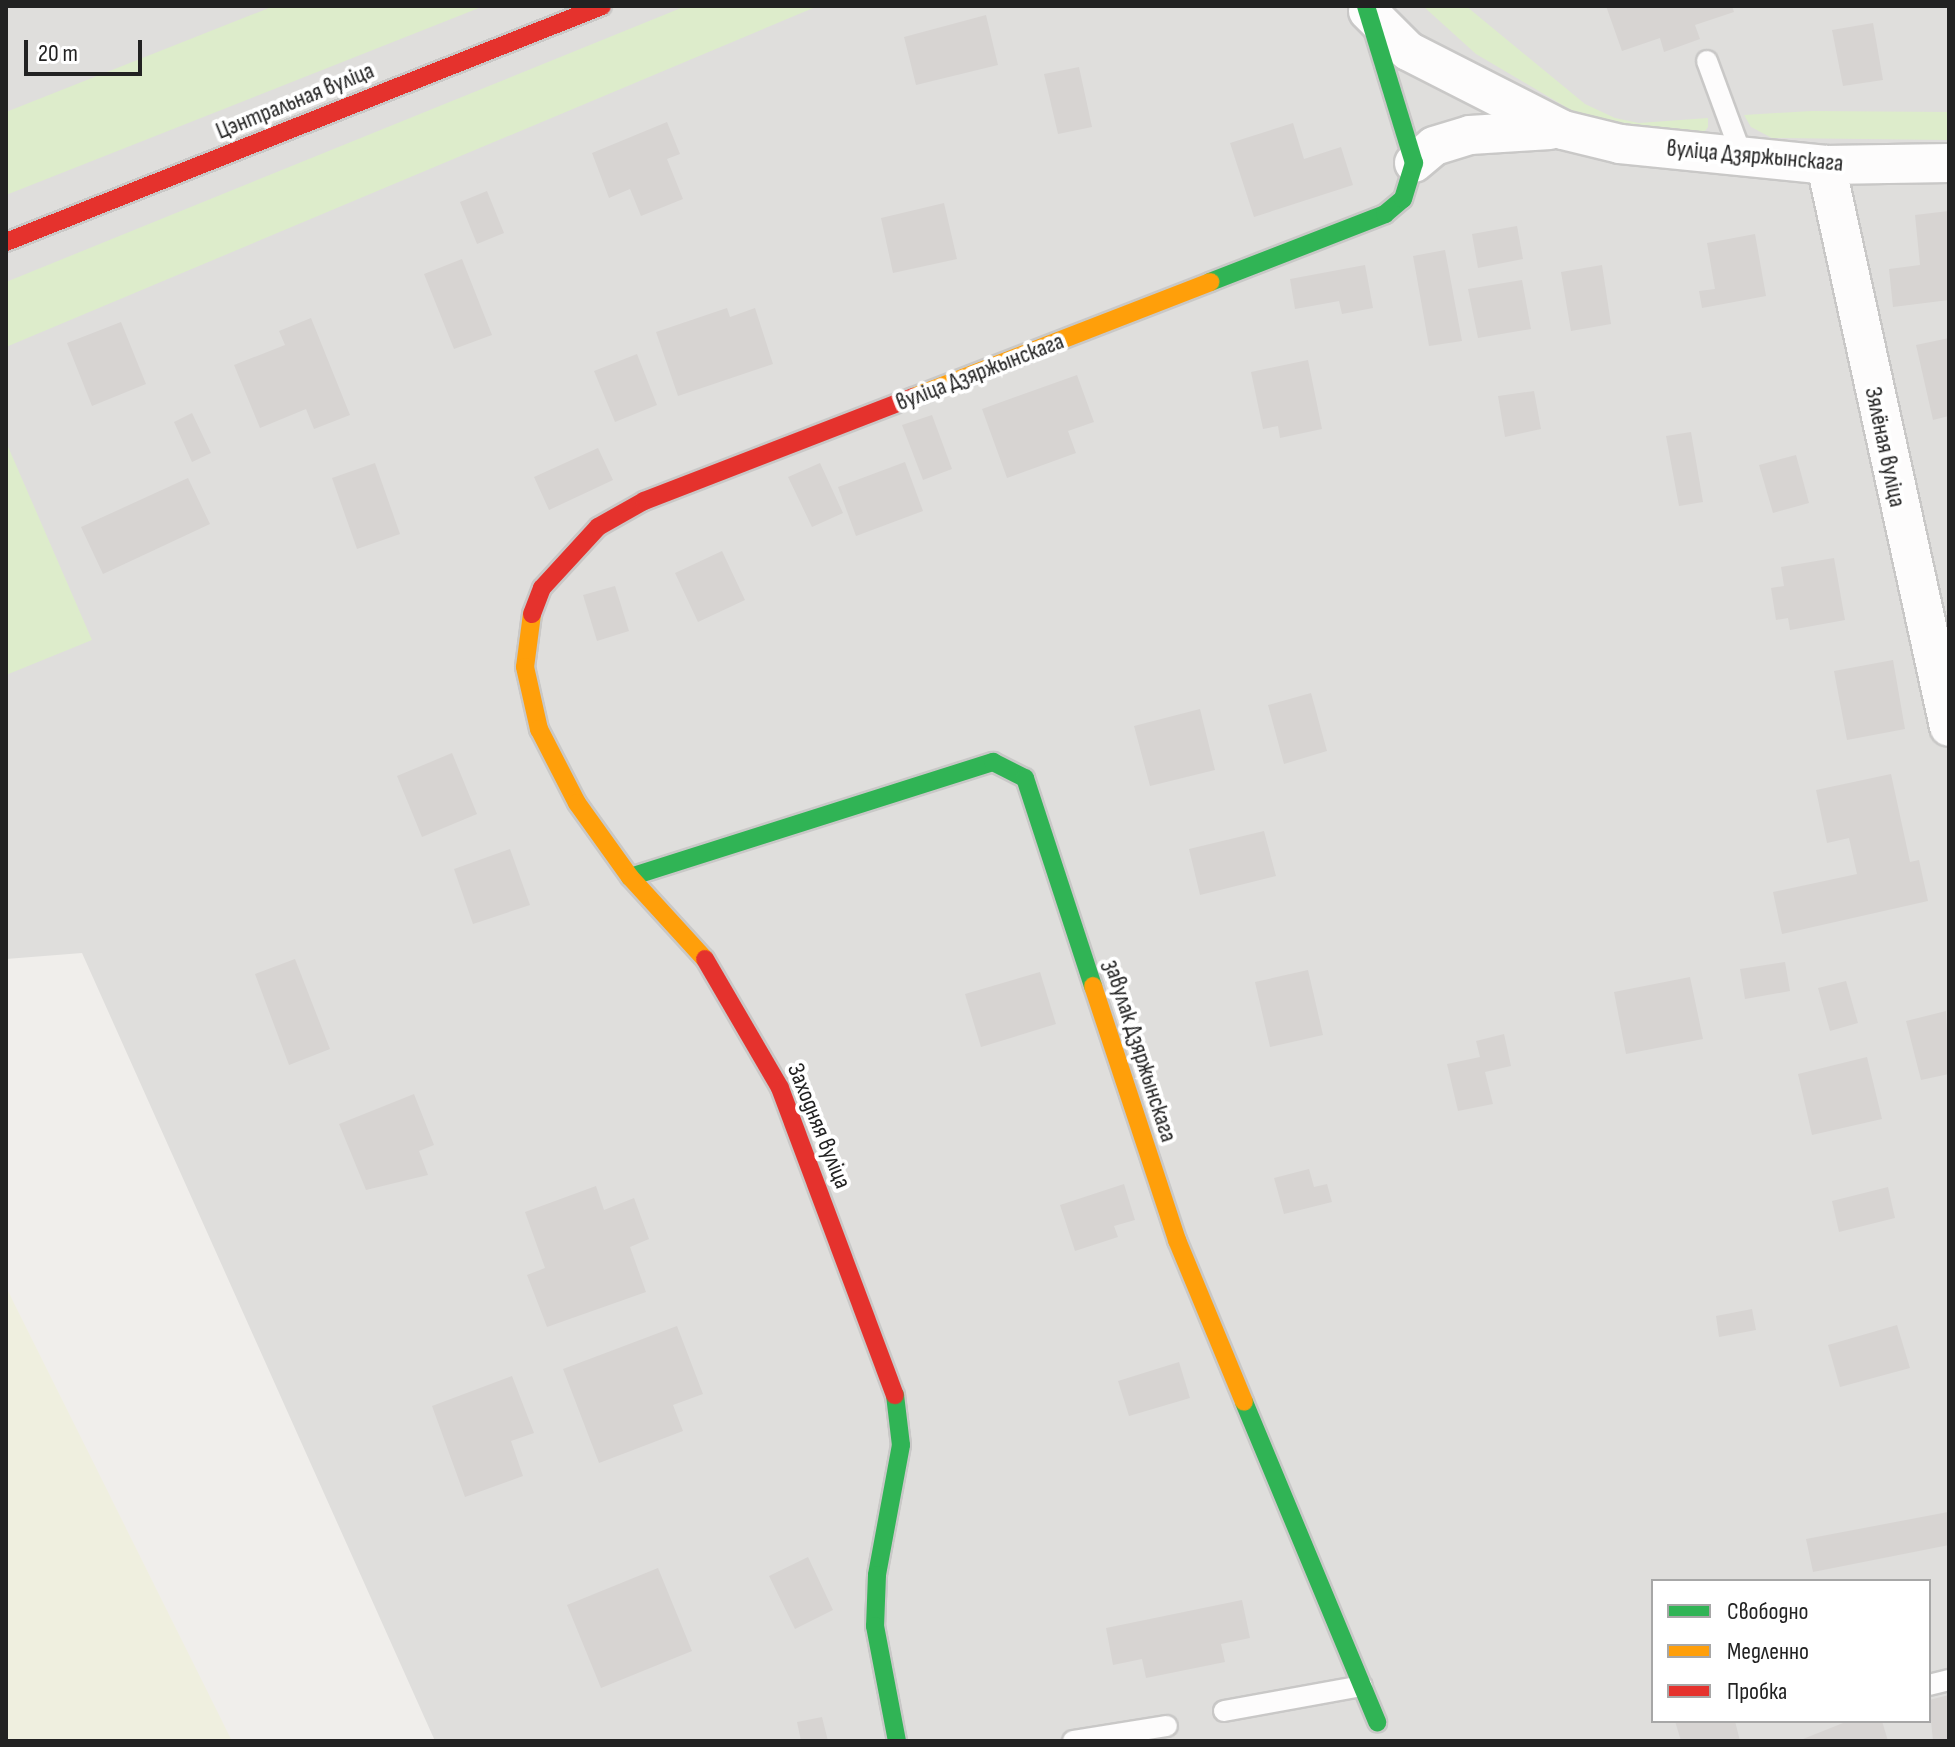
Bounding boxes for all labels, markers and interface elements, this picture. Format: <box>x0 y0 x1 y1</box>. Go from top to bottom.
scale bar <box>28 24 146 74</box>
text: 20 m <box>38 39 78 68</box>
street label: Цэнтральная вуліца <box>212 56 378 146</box>
street label: вуліца Дзяржынскага <box>1665 134 1845 178</box>
street label: вуліца Дзяржынскага <box>892 327 1068 417</box>
street label: Зялёная вуліца <box>1858 384 1912 510</box>
street label: завулак Дзяржынскага <box>1097 956 1183 1146</box>
street label: Заходняя вуліца <box>781 1059 857 1193</box>
legend <box>1651 1579 1931 1723</box>
text: Свободно <box>1727 1597 1808 1626</box>
text: Медленно <box>1727 1637 1809 1666</box>
text: Пробка <box>1727 1677 1787 1706</box>

